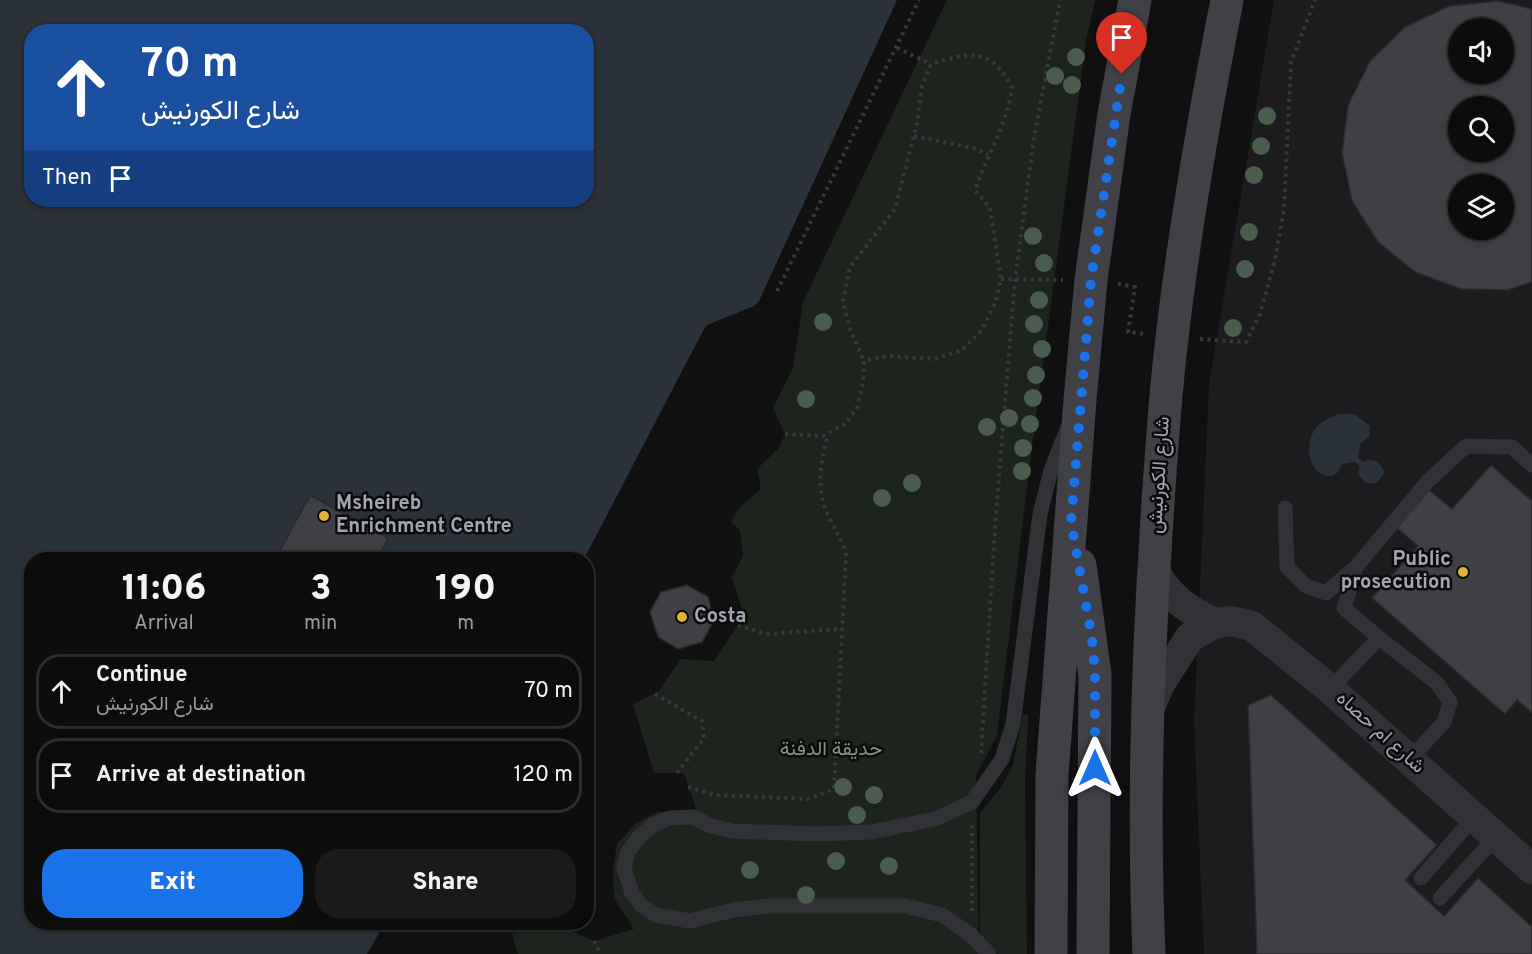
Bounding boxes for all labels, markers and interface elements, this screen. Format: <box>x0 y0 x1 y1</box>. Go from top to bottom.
pin <box>1096 12 1147 74</box>
map controls <box>1448 18 1514 240</box>
button: sound <box>1448 18 1514 84</box>
icon: arrive <box>1105 21 1138 54</box>
text: 70 m <box>141 39 239 92</box>
icon: ahead <box>42 48 120 126</box>
text: شارع الكورنيش <box>141 95 300 129</box>
button: search <box>1448 96 1514 162</box>
icon: arrive <box>104 162 137 195</box>
text: Then <box>42 165 92 192</box>
button: layers <box>1448 174 1514 240</box>
street label: شارع الكورنيش <box>1143 415 1177 535</box>
place label: Msheireb Enrichment Centre <box>336 491 512 540</box>
marker: Msheireb Enrichment Centre <box>317 509 331 523</box>
place label: Public prosecution <box>1341 547 1451 596</box>
marker: Public prosecution <box>1456 565 1470 579</box>
text: 11:06 <box>122 567 206 613</box>
text: 3 <box>310 567 331 613</box>
text: 190 <box>435 567 496 613</box>
place label: Costa <box>694 604 746 630</box>
marker: Costa <box>675 610 689 624</box>
text: Arrival <box>134 611 194 637</box>
text: min <box>304 611 337 637</box>
text: m <box>457 611 474 637</box>
text: Continue <box>96 662 187 689</box>
icon: ahead <box>45 675 78 708</box>
text: 70 m <box>524 678 573 705</box>
street label: شارع ام حصاه <box>1330 686 1430 780</box>
text: شارع الكورنيش <box>96 692 214 718</box>
position arrow <box>1063 736 1127 800</box>
park label: حديقة الدفنة <box>780 737 882 763</box>
icon: arrive <box>45 759 78 792</box>
text: Arrive at destination <box>96 762 306 789</box>
text: 120 m <box>513 762 573 789</box>
button: Exit <box>42 849 303 918</box>
button: Share <box>315 849 576 918</box>

